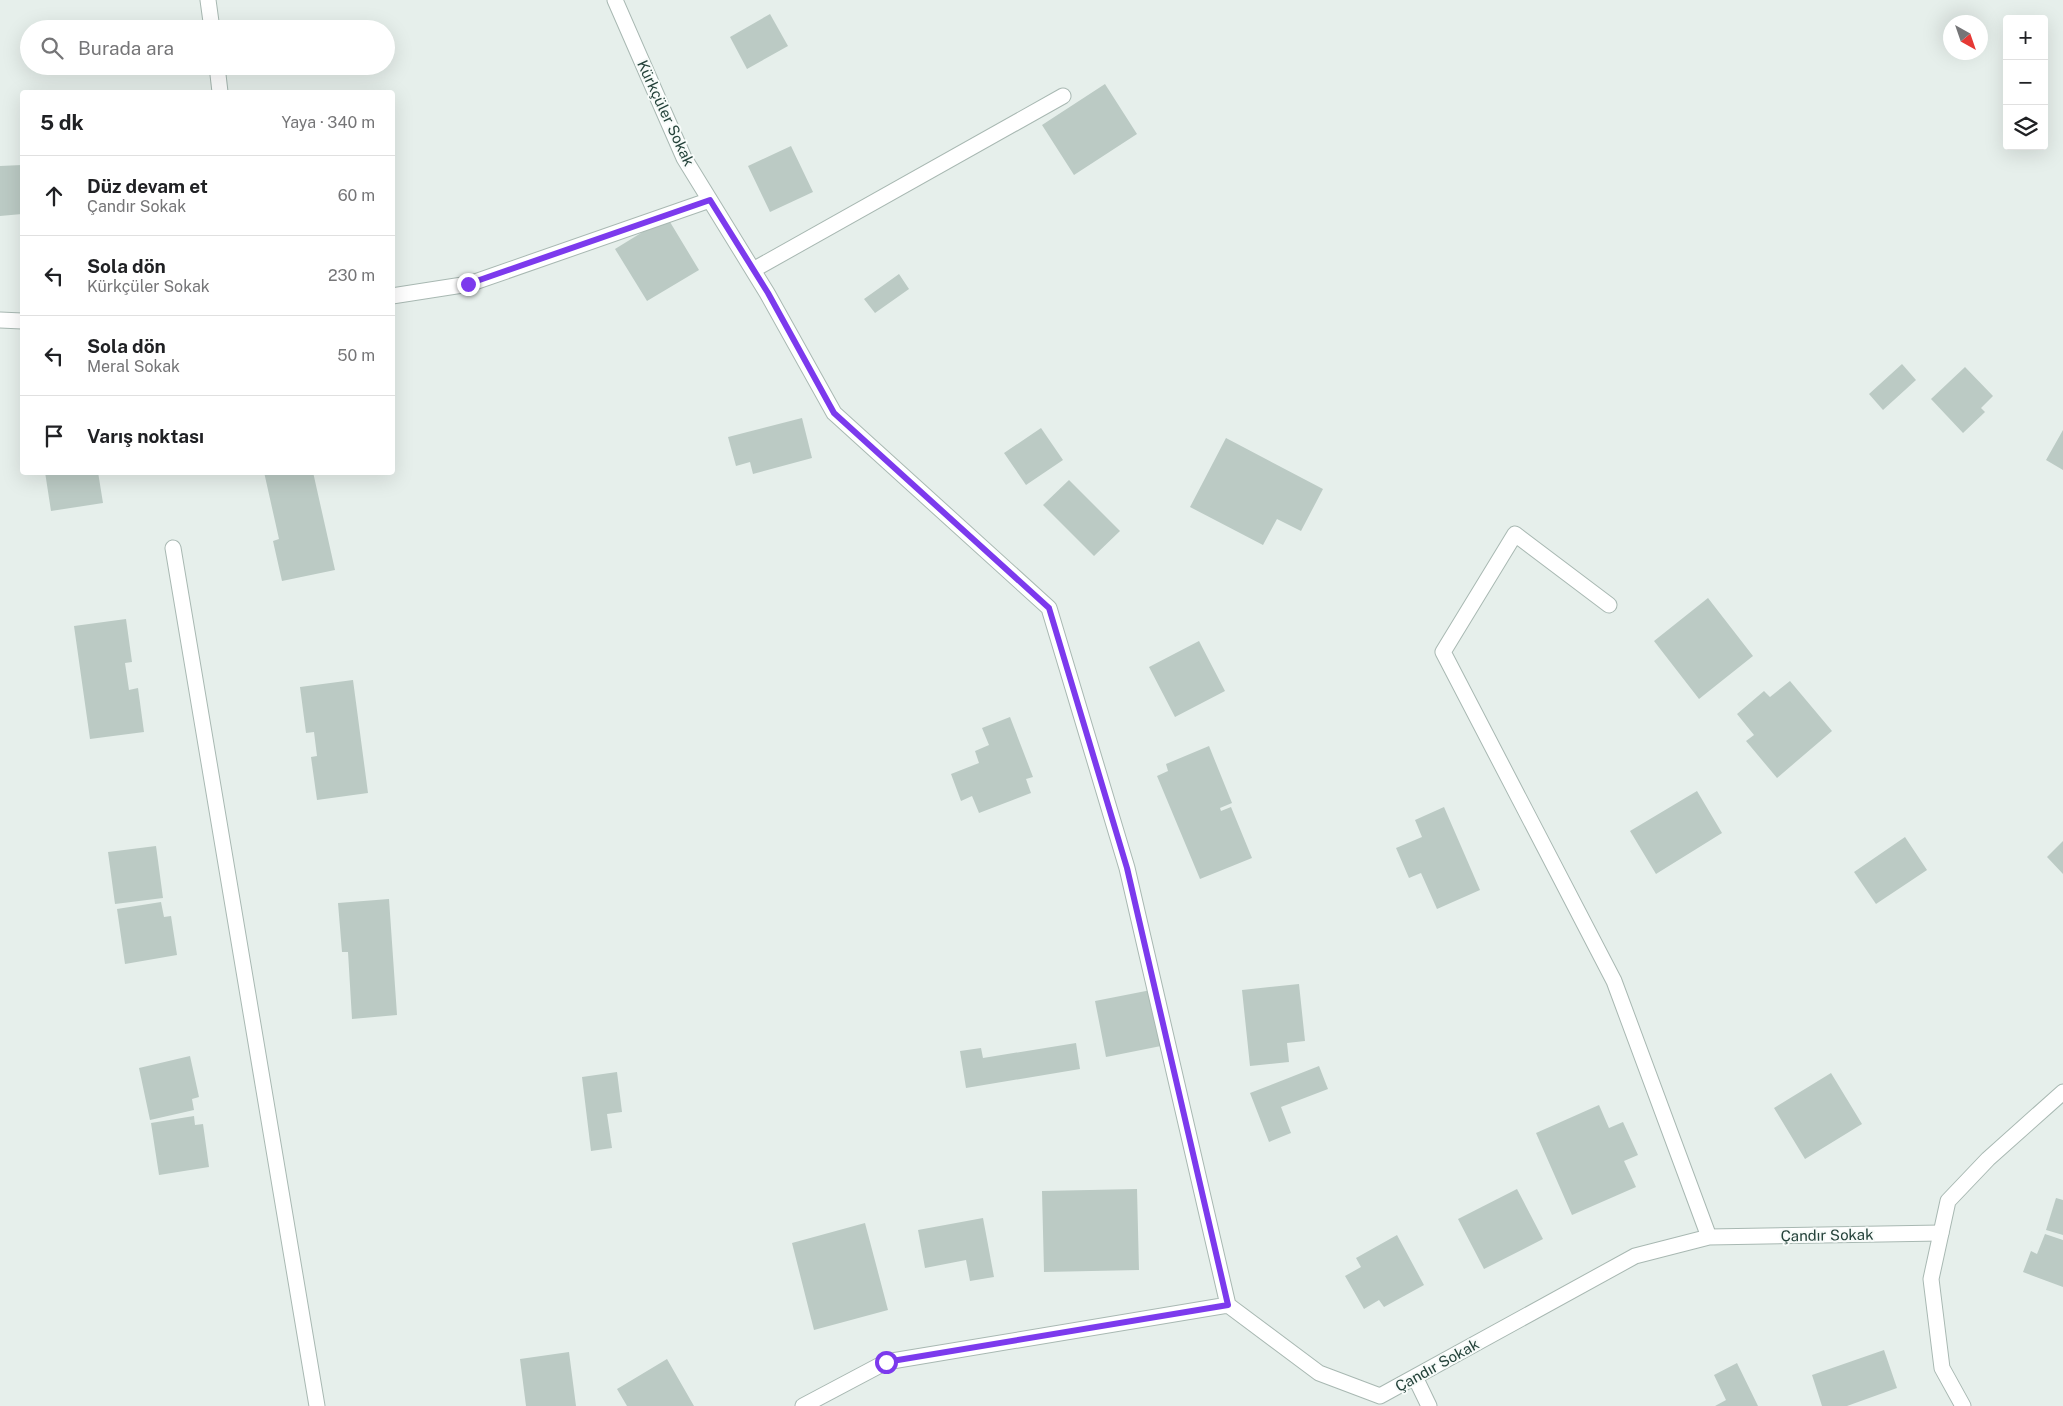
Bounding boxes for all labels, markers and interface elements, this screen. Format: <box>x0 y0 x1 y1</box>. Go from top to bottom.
north arrow <box>1943 15 1988 60</box>
map controls <box>2003 15 2048 150</box>
button: + <box>2003 15 2048 60</box>
search box <box>20 20 395 75</box>
icon: search <box>38 34 66 62</box>
text: Burada ara <box>78 37 174 59</box>
street label: Kürkçüler Sokak <box>634 57 698 169</box>
button: − <box>2003 60 2048 105</box>
button: layers <box>2003 105 2048 150</box>
text: 5 dk <box>40 110 84 135</box>
text: Yaya · 340 m <box>282 113 375 132</box>
text: Düz devam et <box>87 175 208 197</box>
icon: ahead <box>40 182 68 210</box>
text: 60 m <box>338 186 375 205</box>
text: Çandır Sokak <box>87 197 186 216</box>
text: Sola dön <box>87 255 166 277</box>
icon: left <box>40 262 68 290</box>
text: 230 m <box>328 266 375 285</box>
route end <box>457 273 480 296</box>
text: Kürkçüler Sokak <box>87 277 210 296</box>
text: Sola dön <box>87 335 166 357</box>
icon: left <box>40 342 68 370</box>
text: 50 m <box>337 346 375 365</box>
text: Meral Sokak <box>87 357 180 376</box>
icon: arrive <box>40 422 68 450</box>
text: Varış noktası <box>87 425 204 447</box>
street label: Çandır Sokak <box>1780 1226 1874 1244</box>
street label: Çandır Sokak <box>1392 1335 1482 1395</box>
route start <box>875 1351 898 1374</box>

